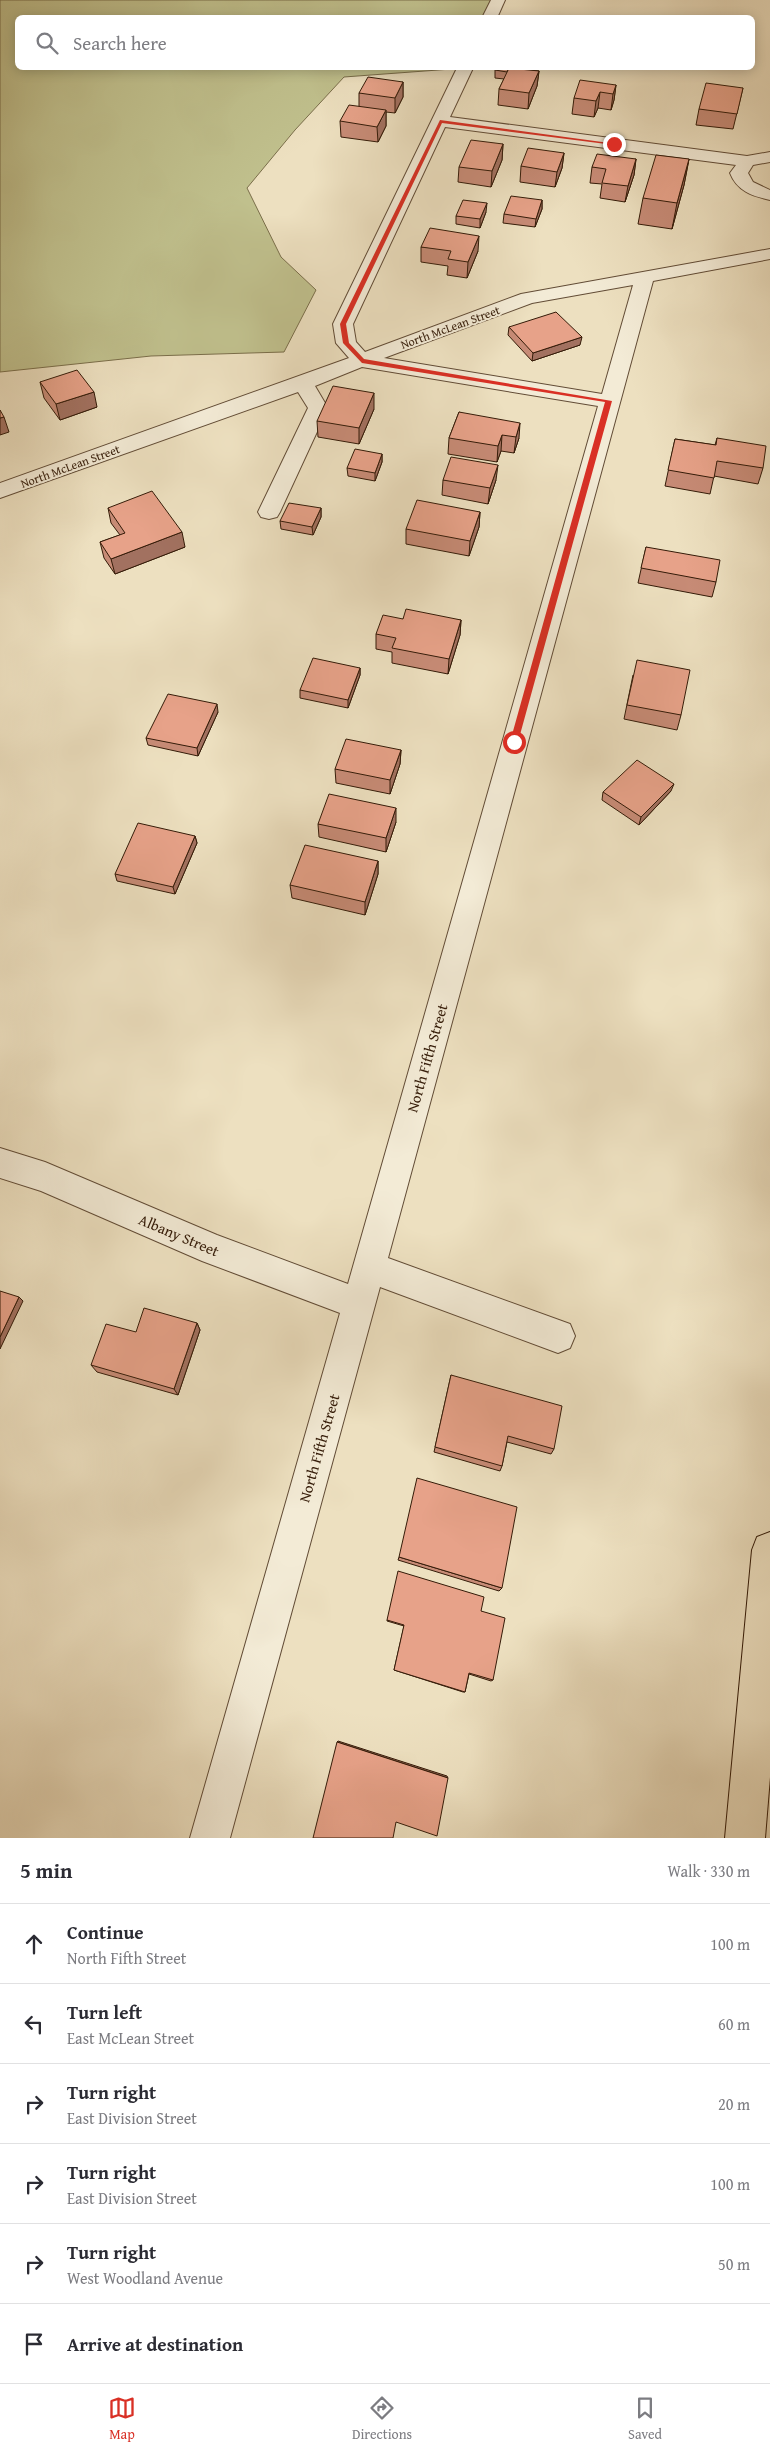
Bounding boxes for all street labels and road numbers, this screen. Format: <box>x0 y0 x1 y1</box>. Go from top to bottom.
street label: North McLean Street <box>398 301 503 353</box>
street label: North McLean Street <box>18 440 123 492</box>
street label: North Fifth Street <box>401 1001 453 1115</box>
street label: Albany Street <box>136 1209 223 1262</box>
street label: North Fifth Street <box>293 1391 345 1505</box>

